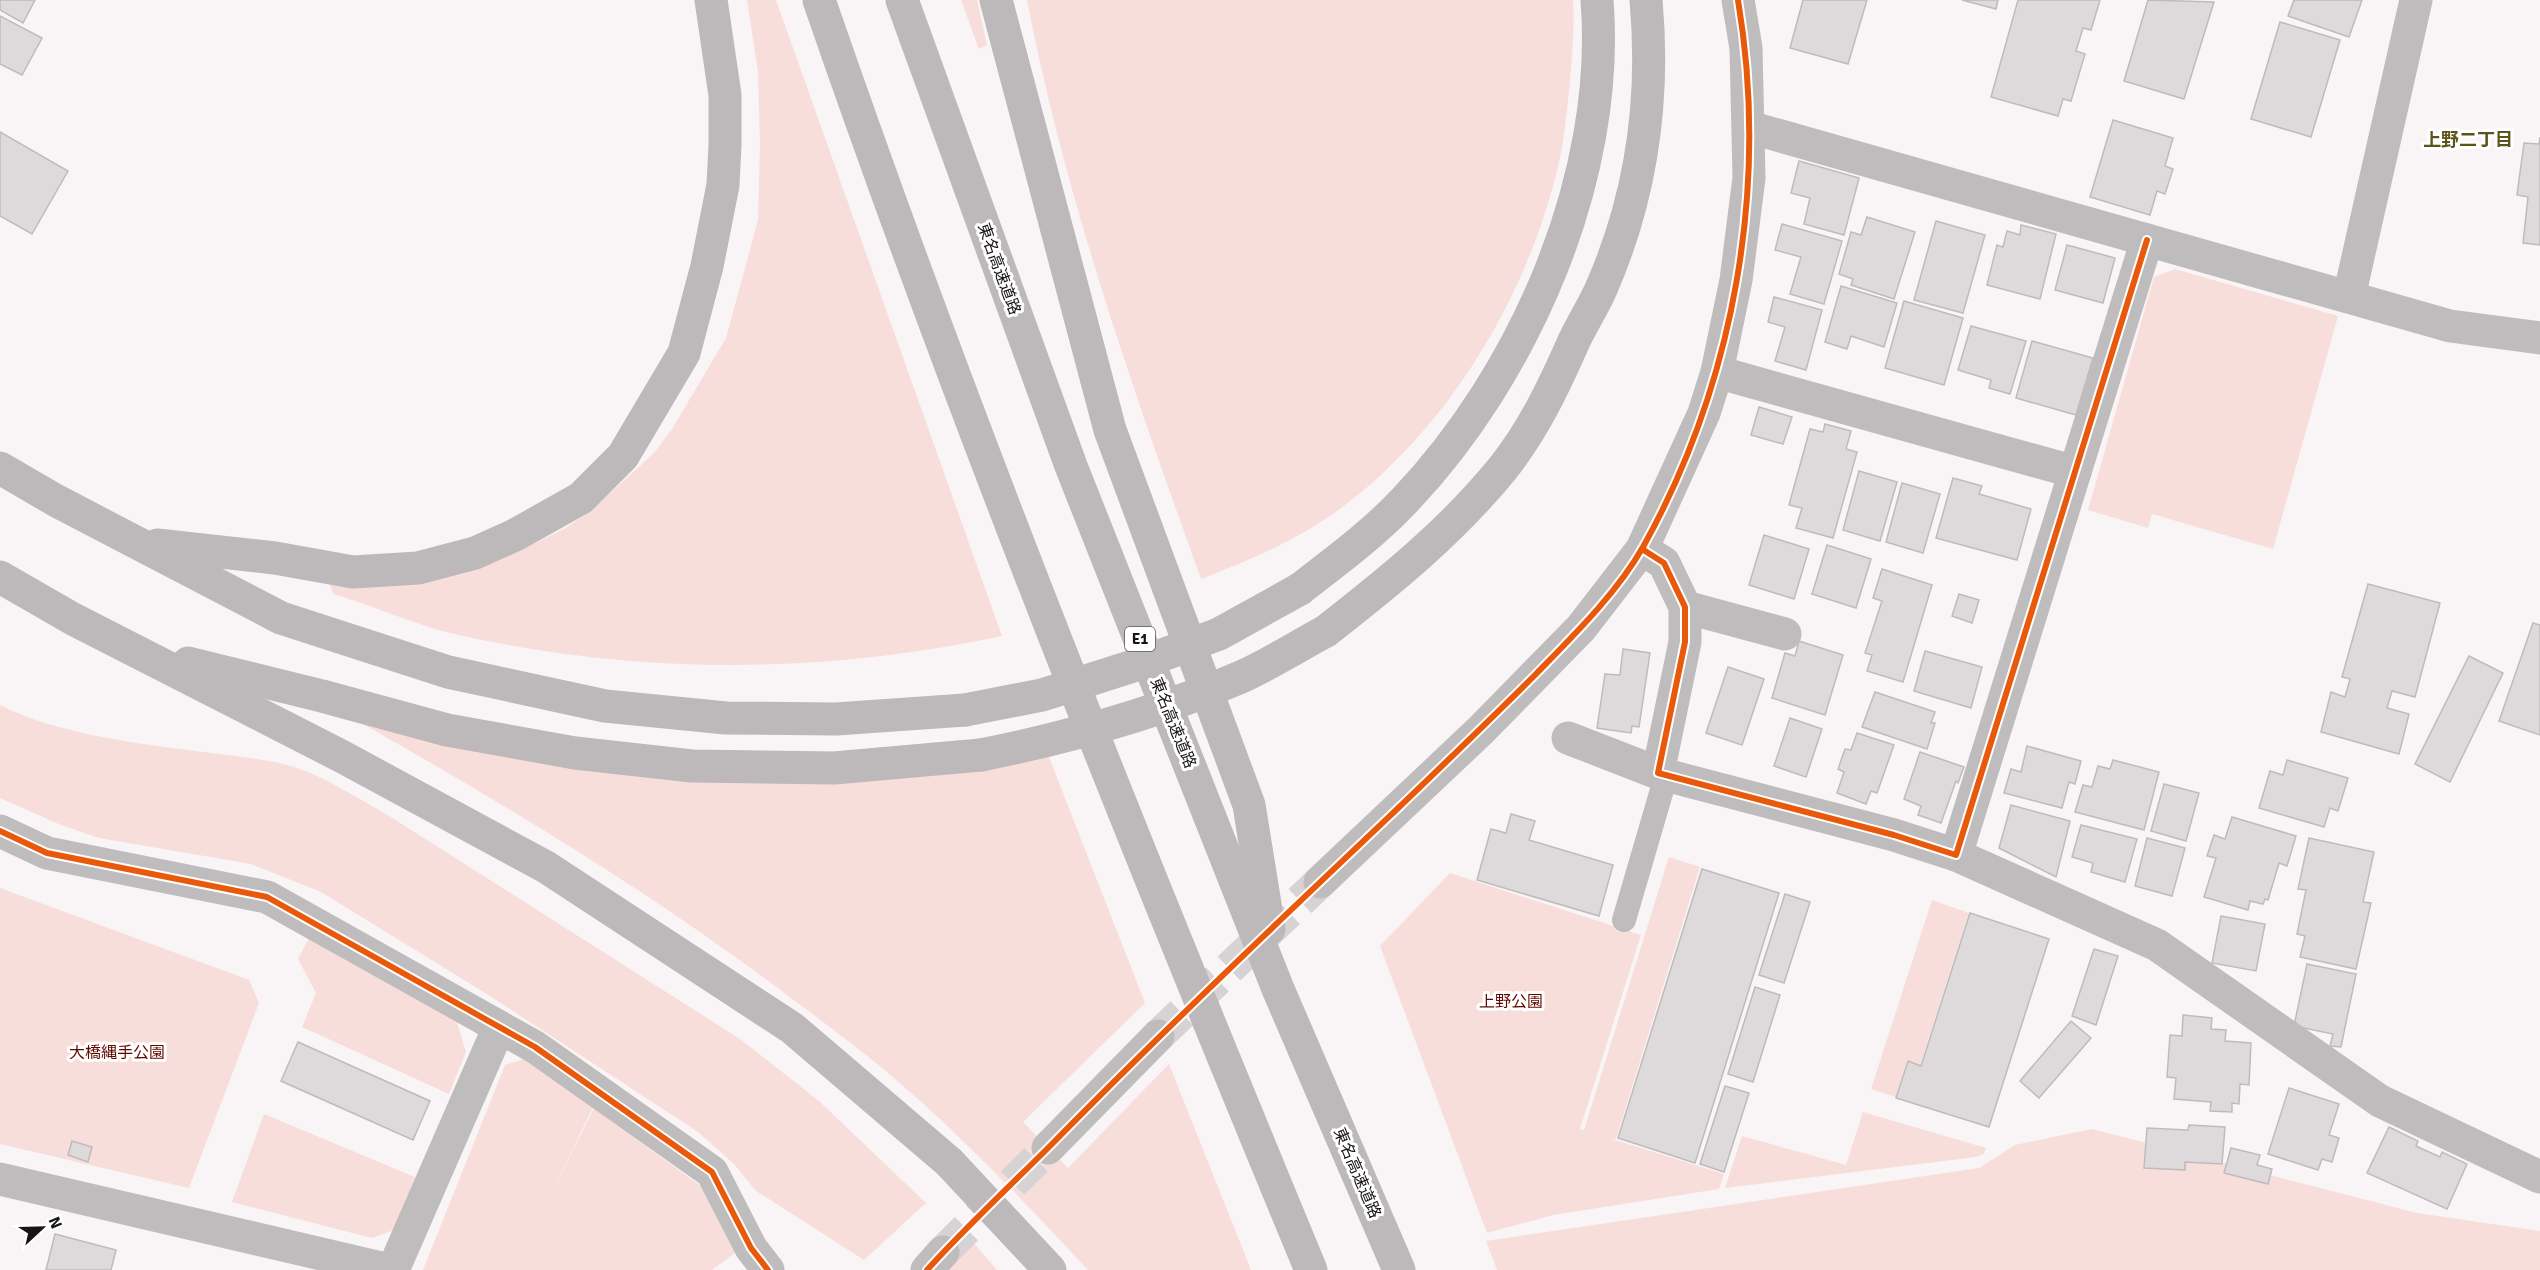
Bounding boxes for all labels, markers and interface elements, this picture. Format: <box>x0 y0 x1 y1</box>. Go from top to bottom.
district label: 上野二丁目 <box>2423 129 2513 151</box>
street label: 東名高速道路 <box>973 220 1025 318</box>
road number: E1 <box>1125 627 1155 651</box>
street label: 東名高速道路 <box>1146 675 1200 771</box>
park label: 上野公園 <box>1479 992 1543 1012</box>
park label: 大橋縄手公園 <box>69 1043 165 1063</box>
street label: 東名高速道路 <box>1329 1125 1385 1221</box>
north arrow <box>12 1198 72 1258</box>
text: N <box>44 1214 66 1232</box>

